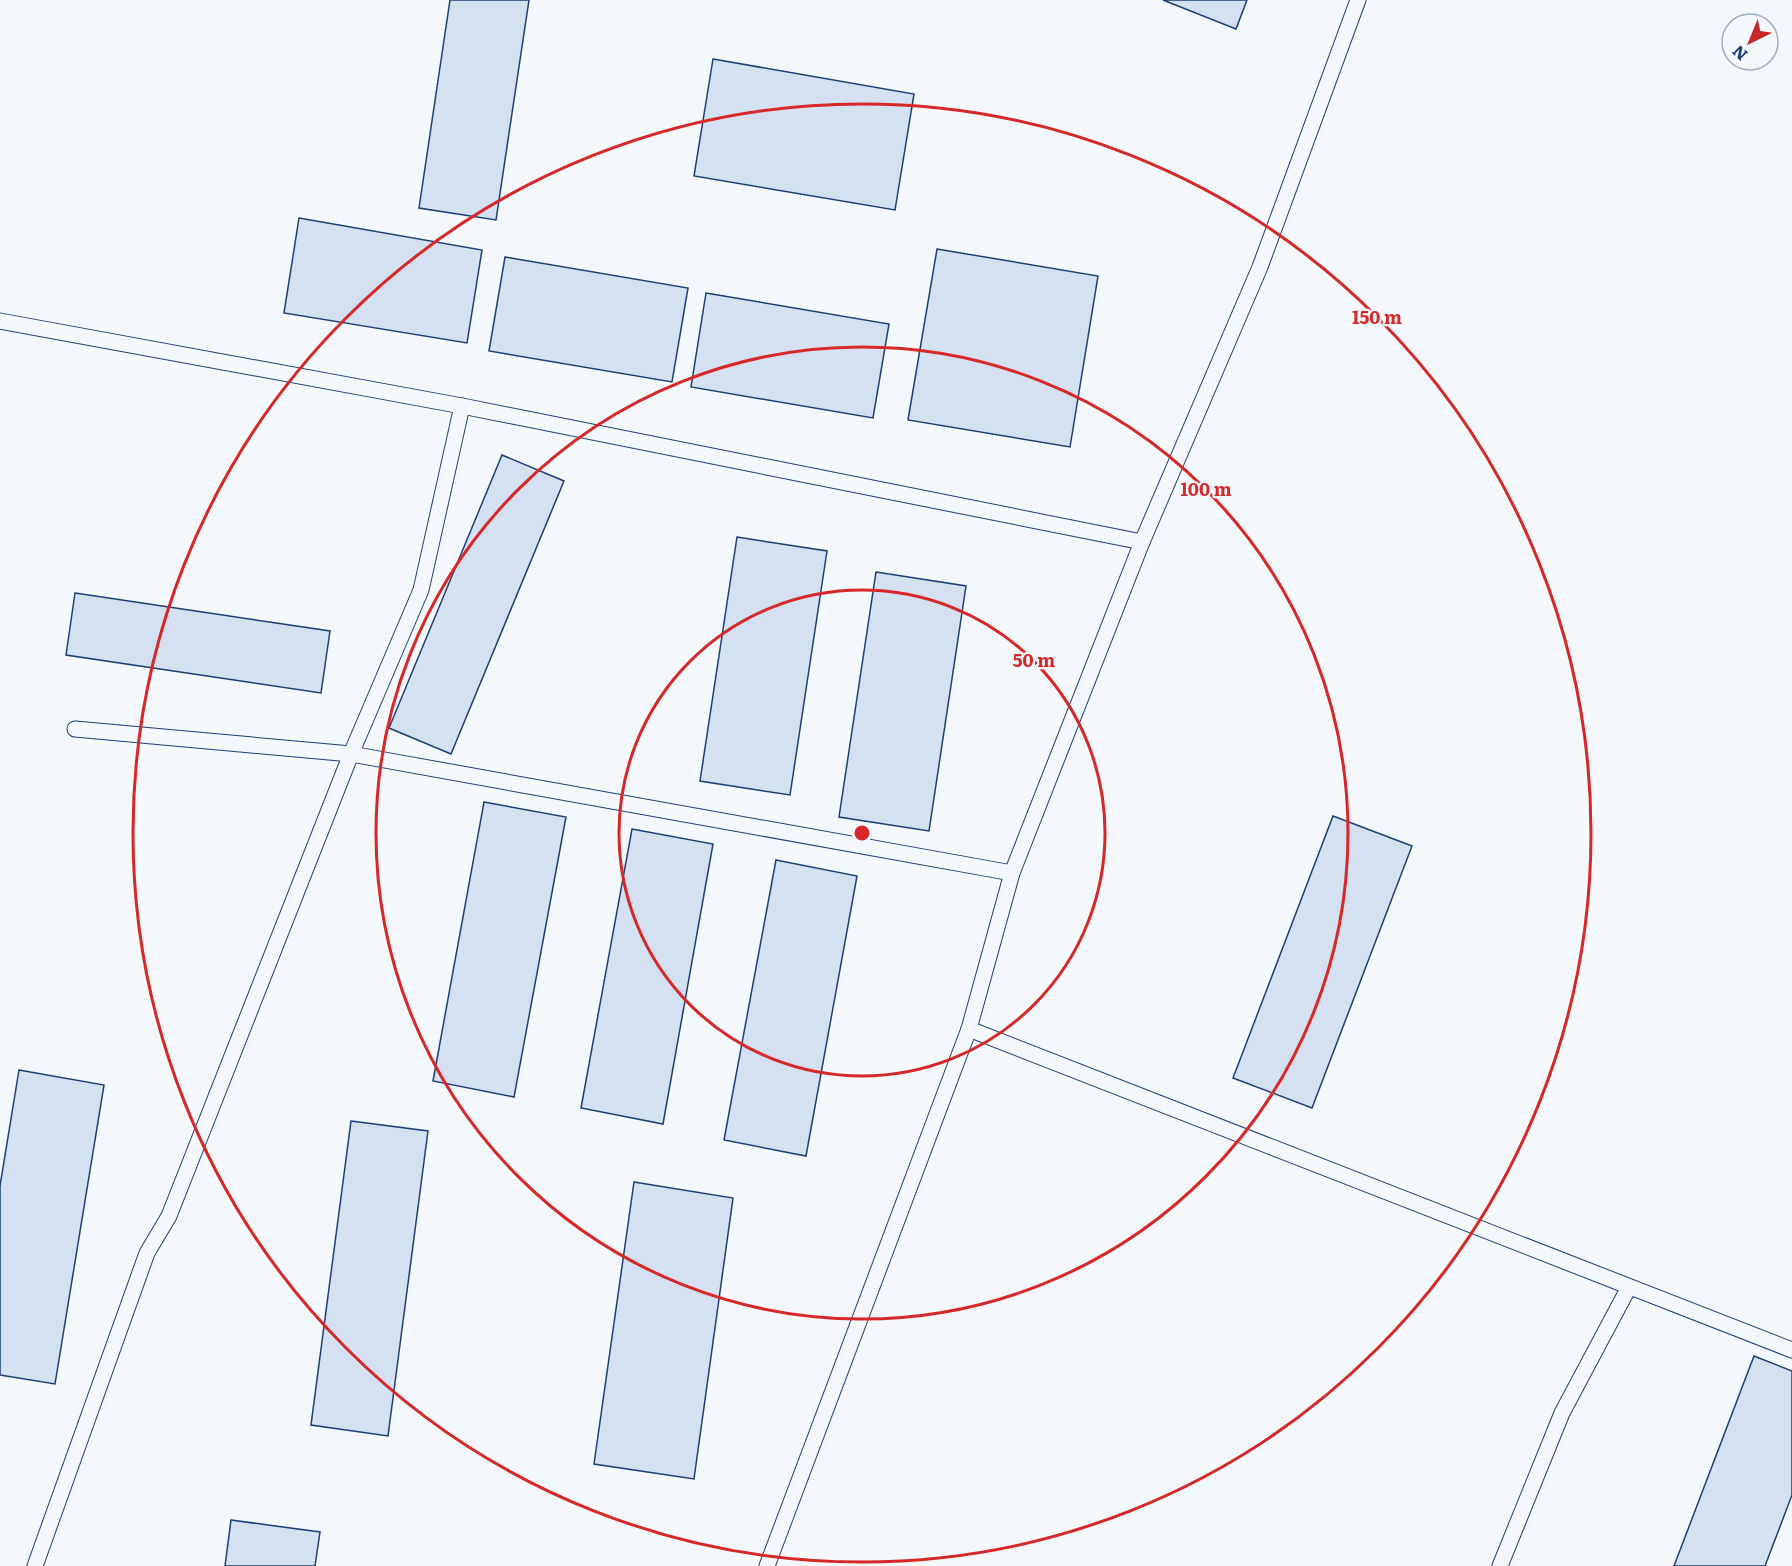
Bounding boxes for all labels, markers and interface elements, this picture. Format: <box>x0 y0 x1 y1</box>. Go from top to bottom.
north arrow <box>1720 12 1780 72</box>
text: N <box>1726 40 1752 67</box>
text: 150 m <box>1352 303 1402 330</box>
text: 100 m <box>1180 475 1232 502</box>
text: 50 m <box>1013 646 1055 673</box>
centre of rings <box>852 823 872 843</box>

